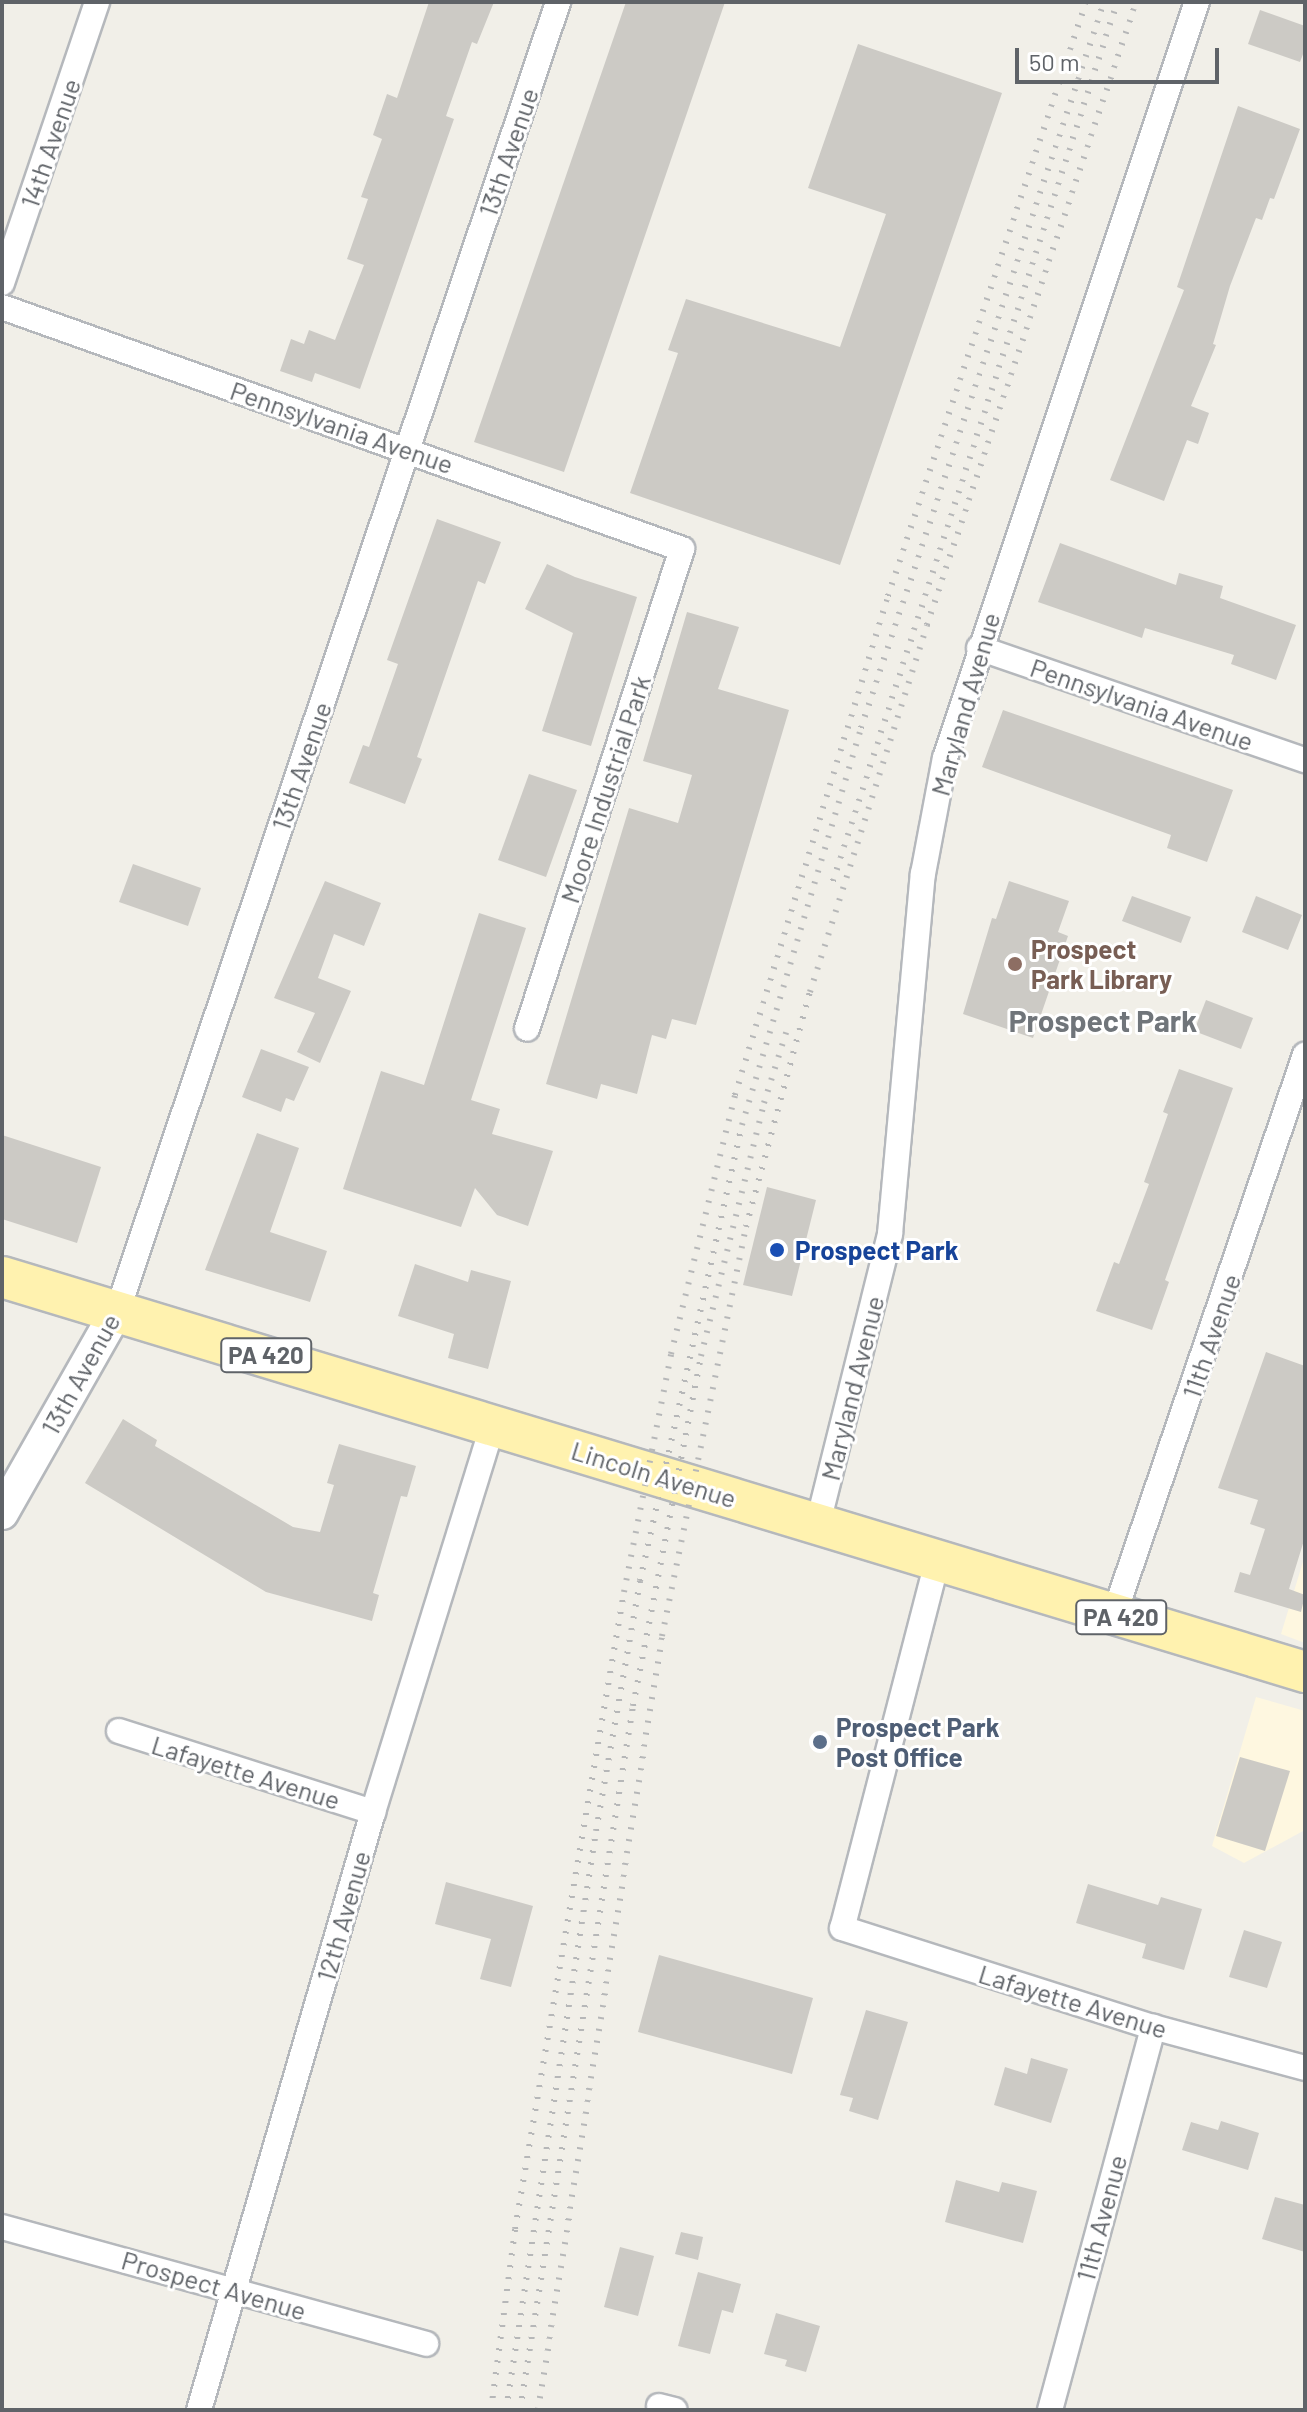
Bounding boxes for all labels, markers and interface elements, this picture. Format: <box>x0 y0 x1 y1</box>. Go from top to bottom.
scale bar <box>1019 32 1223 82</box>
text: 50 m <box>1029 47 1080 76</box>
street label: 14th Avenue <box>13 74 87 212</box>
street label: 13th Avenue <box>471 84 545 220</box>
street label: Pennsylvania Avenue <box>226 374 458 480</box>
street label: Maryland Avenue <box>924 609 1006 799</box>
street label: Pennsylvania Avenue <box>1026 651 1258 757</box>
street label: Moore Industrial Park <box>553 671 657 907</box>
street label: 13th Avenue <box>264 698 338 834</box>
place label: Prospect Park Library <box>1031 933 1172 994</box>
marker: Prospect Park Library <box>1006 955 1024 973</box>
district label: Prospect Park <box>1009 1002 1197 1038</box>
place label: Prospect Park <box>795 1234 958 1266</box>
marker: Prospect Park <box>766 1239 788 1261</box>
street label: 11th Avenue <box>1175 1270 1247 1402</box>
street label: Maryland Avenue <box>814 1292 890 1484</box>
street label: 13th Avenue <box>34 1308 126 1440</box>
road number: PA 420 <box>220 1335 312 1375</box>
street label: Lincoln Avenue <box>568 1434 740 1514</box>
road number: PA 420 <box>1075 1597 1167 1637</box>
place label: Prospect Park Post Office <box>836 1711 999 1772</box>
street label: Lafayette Avenue <box>148 1729 344 1815</box>
marker: Prospect Park Post Office <box>811 1733 829 1751</box>
street label: 12th Avenue <box>309 1847 377 1985</box>
street label: Lafayette Avenue <box>975 1958 1171 2044</box>
street label: 11th Avenue <box>1069 2151 1133 2285</box>
street label: Prospect Avenue <box>118 2244 310 2326</box>

